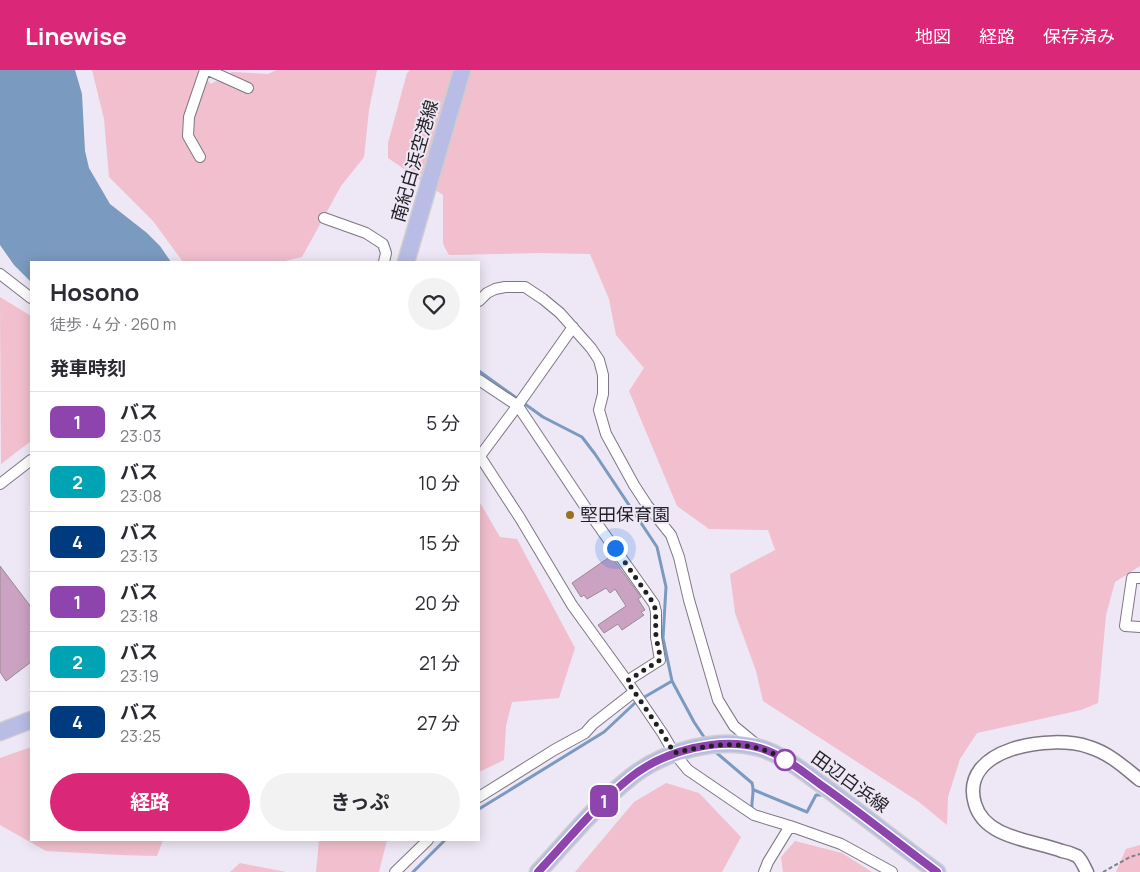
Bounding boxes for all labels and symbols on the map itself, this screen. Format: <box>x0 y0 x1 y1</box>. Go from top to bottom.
street label: 南紀白浜空港線 <box>385 97 443 225</box>
place label: 堅田保育園 <box>580 502 670 526</box>
marker: 堅田保育園 <box>564 509 576 521</box>
your location <box>603 536 628 561</box>
street label: 田辺白浜線 <box>807 745 894 817</box>
unlabelled marker <box>774 749 796 771</box>
line badge: 1 <box>588 785 620 817</box>

